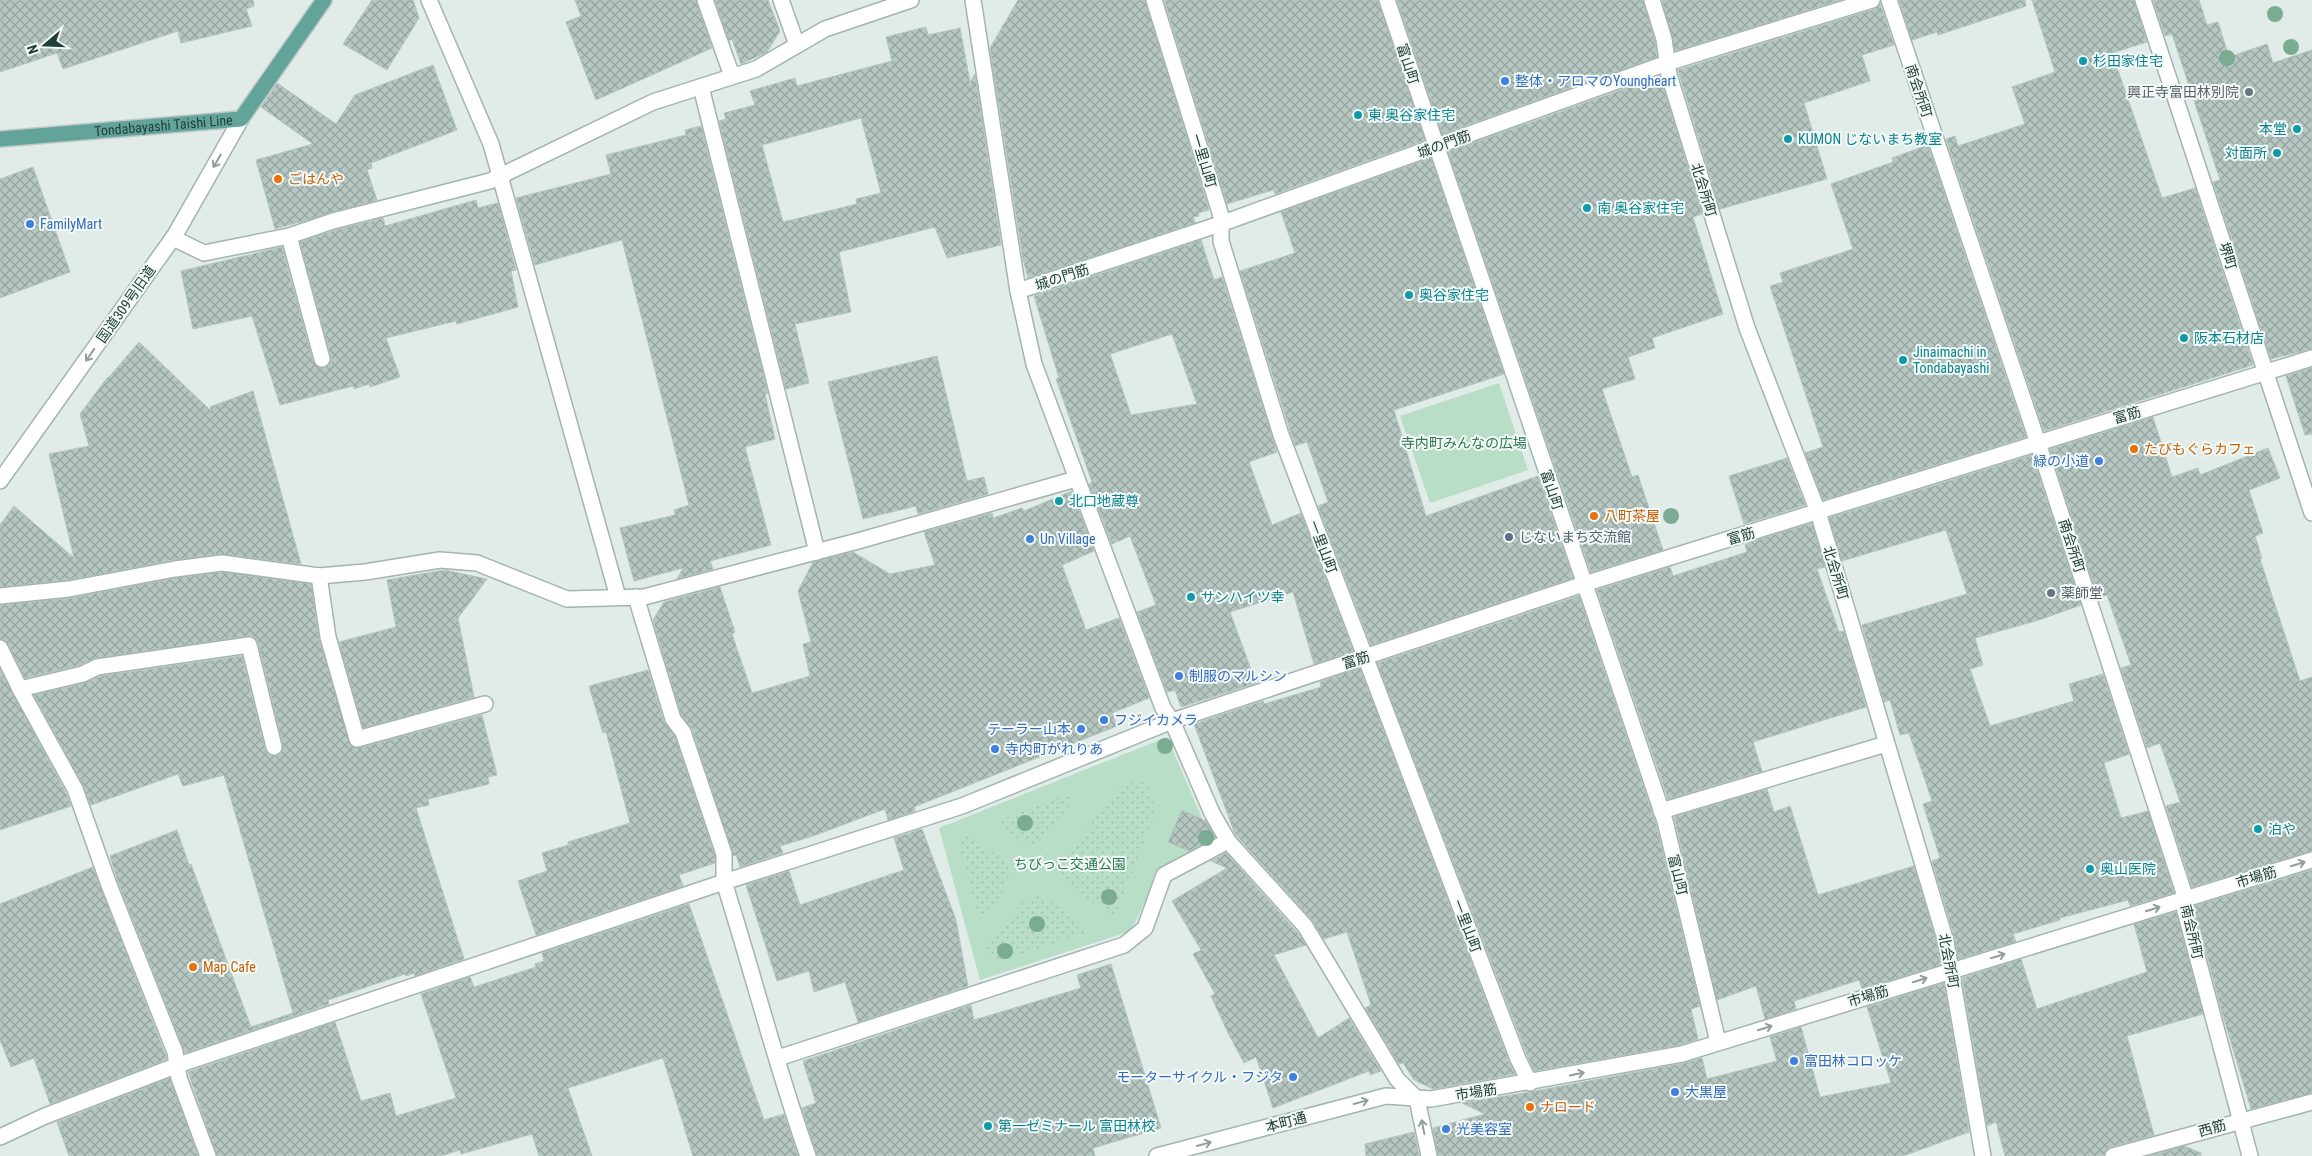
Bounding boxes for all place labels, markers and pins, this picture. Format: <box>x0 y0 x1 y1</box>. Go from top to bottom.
place label: 杉田家住宅 <box>2093 53 2163 69</box>
marker: 杉田家住宅 <box>2077 55 2089 67</box>
place label: 整体・アロマのYoungheart <box>1515 73 1676 89</box>
marker: 整体・アロマのYoungheart <box>1499 75 1511 87</box>
place label: 興正寺富田林別院 <box>2127 84 2239 100</box>
marker: 興正寺富田林別院 <box>2243 86 2255 98</box>
place label: 東 奥谷家住宅 <box>1368 107 1455 123</box>
marker: 東 奥谷家住宅 <box>1352 109 1364 121</box>
place label: 本堂 <box>2259 121 2287 137</box>
marker: 本堂 <box>2291 123 2303 135</box>
place label: KUMON じないまち教室 <box>1798 131 1942 147</box>
marker: KUMON じないまち教室 <box>1782 133 1794 145</box>
place label: 対面所 <box>2225 145 2267 161</box>
marker: 対面所 <box>2271 147 2283 159</box>
place label: ごはんや <box>288 171 344 187</box>
marker: ごはんや <box>272 173 284 185</box>
place label: 南 奥谷家住宅 <box>1597 200 1684 216</box>
marker: 南 奥谷家住宅 <box>1581 202 1593 214</box>
place label: FamilyMart <box>40 216 102 232</box>
marker: FamilyMart <box>24 218 36 230</box>
place label: 奥谷家住宅 <box>1419 287 1489 303</box>
marker: 奥谷家住宅 <box>1403 289 1415 301</box>
place label: 阪本石材店 <box>2194 330 2264 346</box>
marker: 阪本石材店 <box>2178 332 2190 344</box>
place label: Jinaimachi in Tondabayashi <box>1913 344 1989 376</box>
marker: Jinaimachi in Tondabayashi <box>1897 354 1909 366</box>
place label: たびもぐらカフェ <box>2144 441 2256 457</box>
marker: たびもぐらカフェ <box>2128 443 2140 455</box>
place label: 緑の小道 <box>2033 453 2089 469</box>
marker: 緑の小道 <box>2093 455 2105 467</box>
place label: 北口地蔵尊 <box>1069 493 1139 509</box>
marker: 北口地蔵尊 <box>1053 495 1065 507</box>
place label: 八町茶屋 <box>1604 508 1660 524</box>
marker: 八町茶屋 <box>1588 510 1600 522</box>
place label: じないまち交流館 <box>1519 529 1631 545</box>
place label: Un Village <box>1040 531 1096 547</box>
marker: じないまち交流館 <box>1503 531 1515 543</box>
marker: Un Village <box>1024 533 1036 545</box>
place label: 薬師堂 <box>2061 585 2103 601</box>
marker: 薬師堂 <box>2045 587 2057 599</box>
place label: サンハイツ幸 <box>1201 589 1285 605</box>
marker: サンハイツ幸 <box>1185 591 1197 603</box>
place label: 制服のマルシン <box>1189 668 1287 684</box>
marker: 制服のマルシン <box>1173 670 1185 682</box>
place label: フジイカメラ <box>1114 712 1198 728</box>
marker: フジイカメラ <box>1098 714 1110 726</box>
place label: テーラー山本 <box>987 721 1071 737</box>
marker: テーラー山本 <box>1075 723 1087 735</box>
place label: 寺内町がれりあ <box>1005 741 1103 757</box>
marker: 寺内町がれりあ <box>989 743 1001 755</box>
place label: 泊や <box>2268 821 2296 837</box>
marker: 泊や <box>2252 823 2264 835</box>
place label: 奥山医院 <box>2100 861 2156 877</box>
marker: 奥山医院 <box>2084 863 2096 875</box>
place label: Map Cafe <box>203 959 256 975</box>
marker: Map Cafe <box>187 961 199 973</box>
place label: 富田林コロッケ <box>1804 1053 1902 1069</box>
marker: 富田林コロッケ <box>1788 1055 1800 1067</box>
place label: モーターサイクル・フジタ <box>1116 1069 1283 1085</box>
marker: モーターサイクル・フジタ <box>1287 1071 1299 1083</box>
place label: 大黒屋 <box>1685 1084 1727 1100</box>
marker: 大黒屋 <box>1669 1086 1681 1098</box>
place label: ナロード <box>1540 1099 1596 1115</box>
marker: ナロード <box>1524 1101 1536 1113</box>
place label: 第一ゼミナール 富田林校 <box>998 1118 1155 1134</box>
marker: 第一ゼミナール 富田林校 <box>982 1120 994 1132</box>
place label: 光美容室 <box>1456 1121 1512 1137</box>
marker: 光美容室 <box>1440 1123 1452 1135</box>

